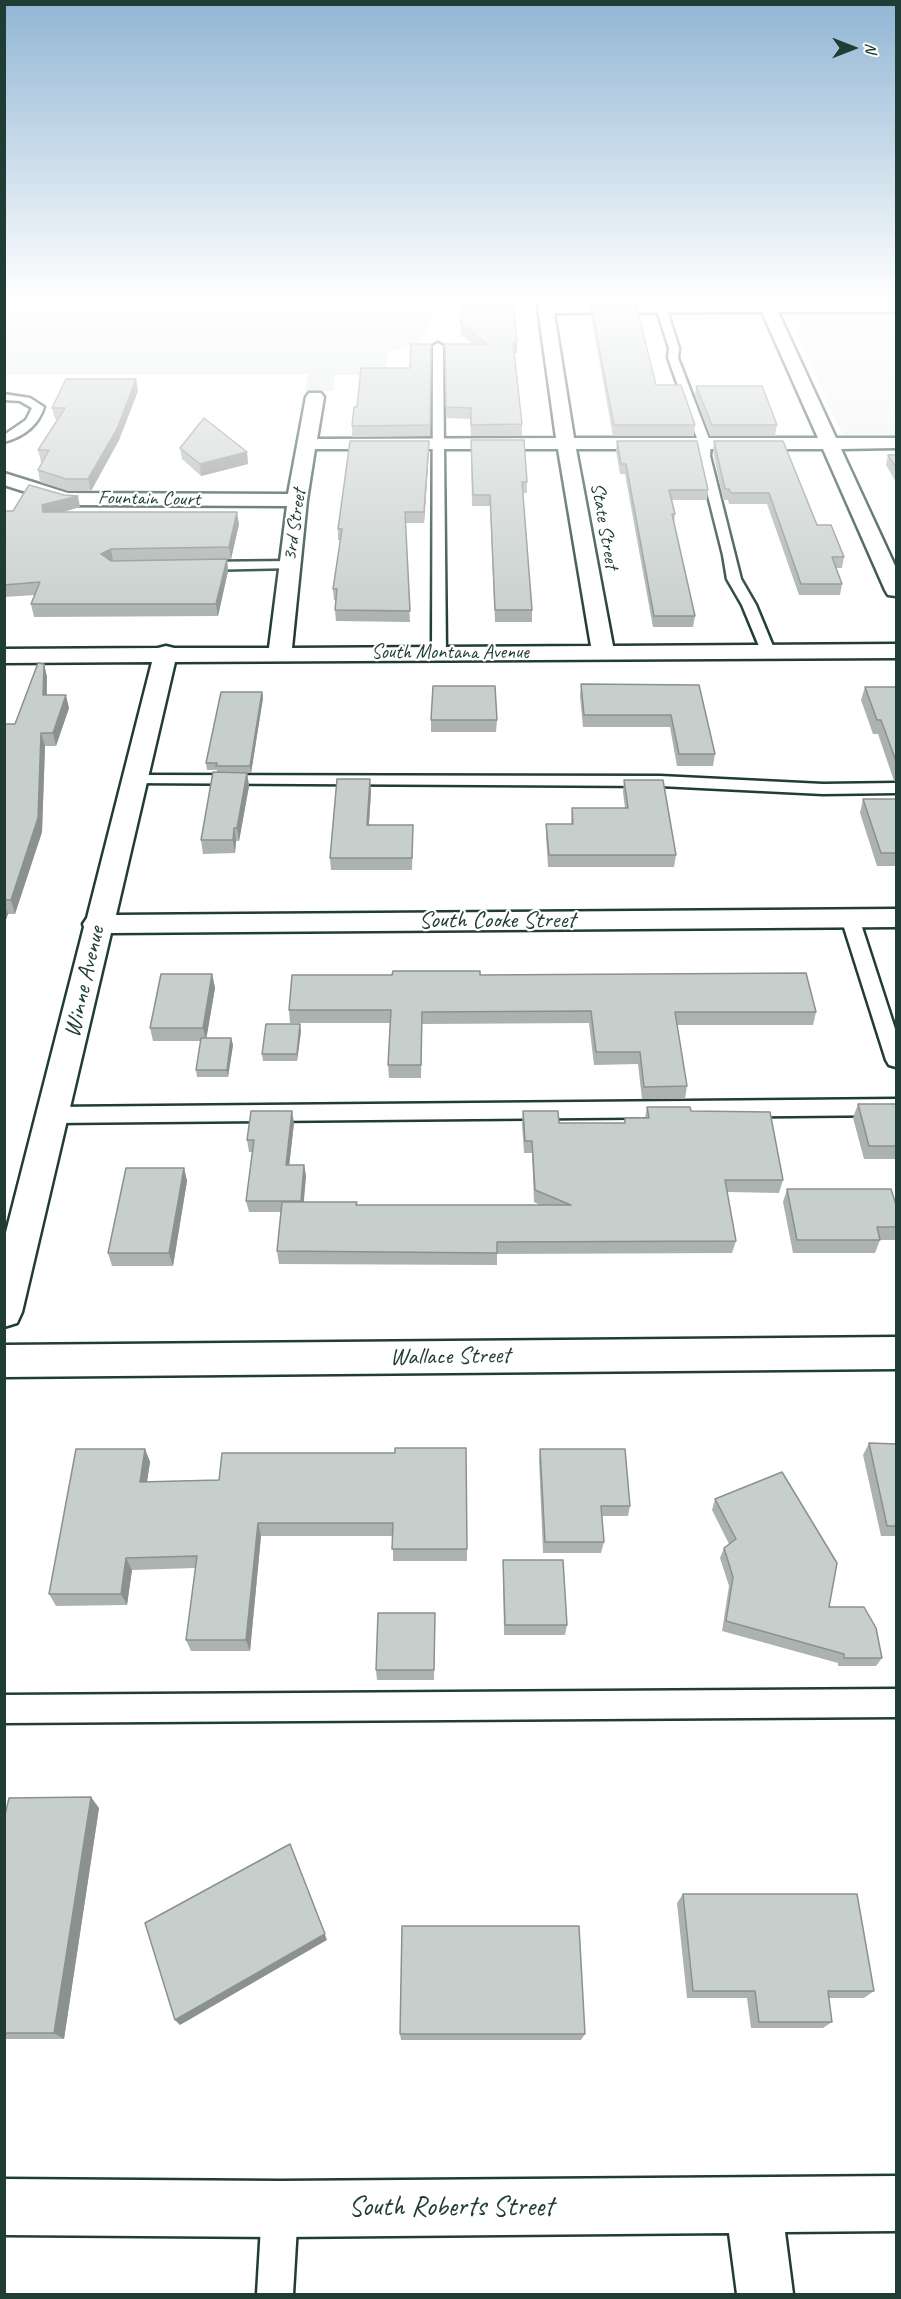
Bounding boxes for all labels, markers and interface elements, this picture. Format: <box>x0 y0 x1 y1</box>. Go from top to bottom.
north arrow <box>823 18 883 78</box>
text: N <box>861 43 881 53</box>
street label: State Street <box>585 481 623 571</box>
street label: Fountain Court <box>98 486 200 512</box>
street label: 3rd Street <box>278 487 312 563</box>
street label: South Montana Avenue <box>371 641 529 665</box>
street label: South Cooke Street <box>419 907 575 935</box>
street label: Winne Avenue <box>58 924 112 1040</box>
street label: Wallace Street <box>390 1342 510 1372</box>
street label: South Roberts Street <box>349 2191 553 2225</box>

